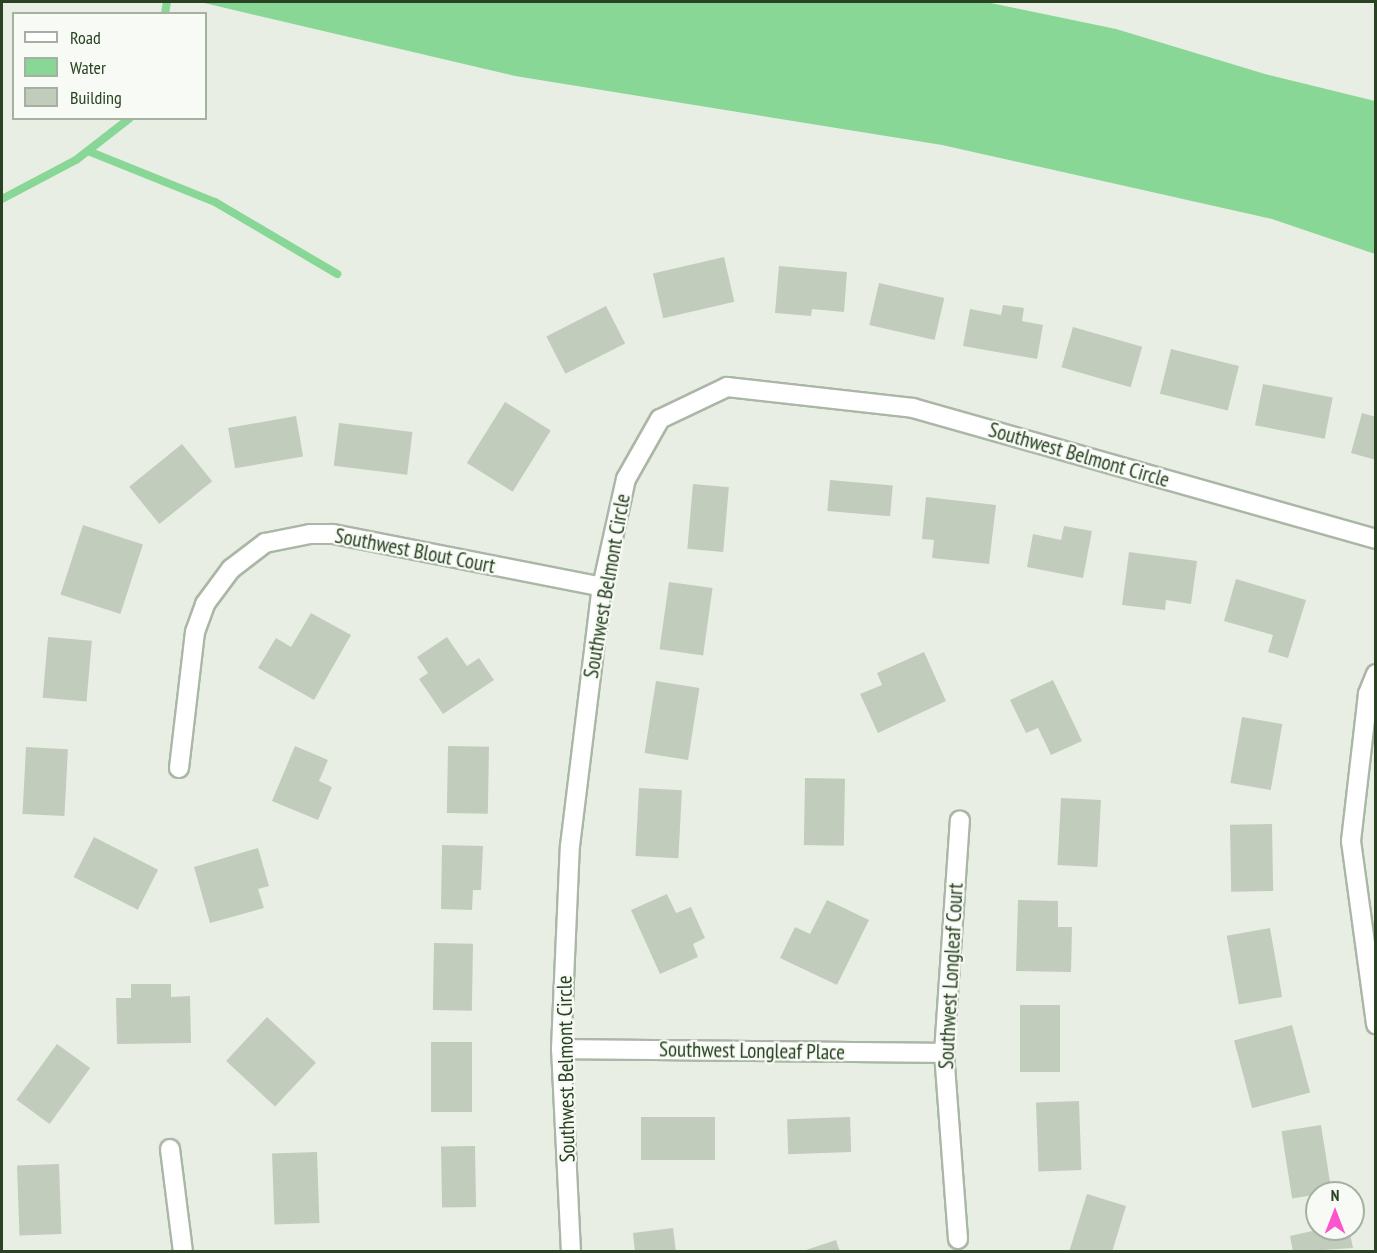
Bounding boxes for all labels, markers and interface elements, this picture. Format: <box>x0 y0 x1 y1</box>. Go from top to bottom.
legend <box>12 12 207 120</box>
text: Road <box>70 26 101 49</box>
text: Water <box>70 56 106 79</box>
text: Building <box>70 86 122 109</box>
street label: Southwest Belmont Circle <box>986 417 1172 493</box>
street label: Southwest Belmont Circle <box>578 492 636 680</box>
street label: Southwest Blout Court <box>333 523 497 579</box>
street label: Southwest Longleaf Court <box>934 882 968 1070</box>
street label: Southwest Belmont Circle <box>552 975 580 1163</box>
street label: Southwest Longleaf Place <box>659 1037 845 1065</box>
north arrow <box>1305 1181 1365 1241</box>
text: N <box>1331 1185 1339 1205</box>

